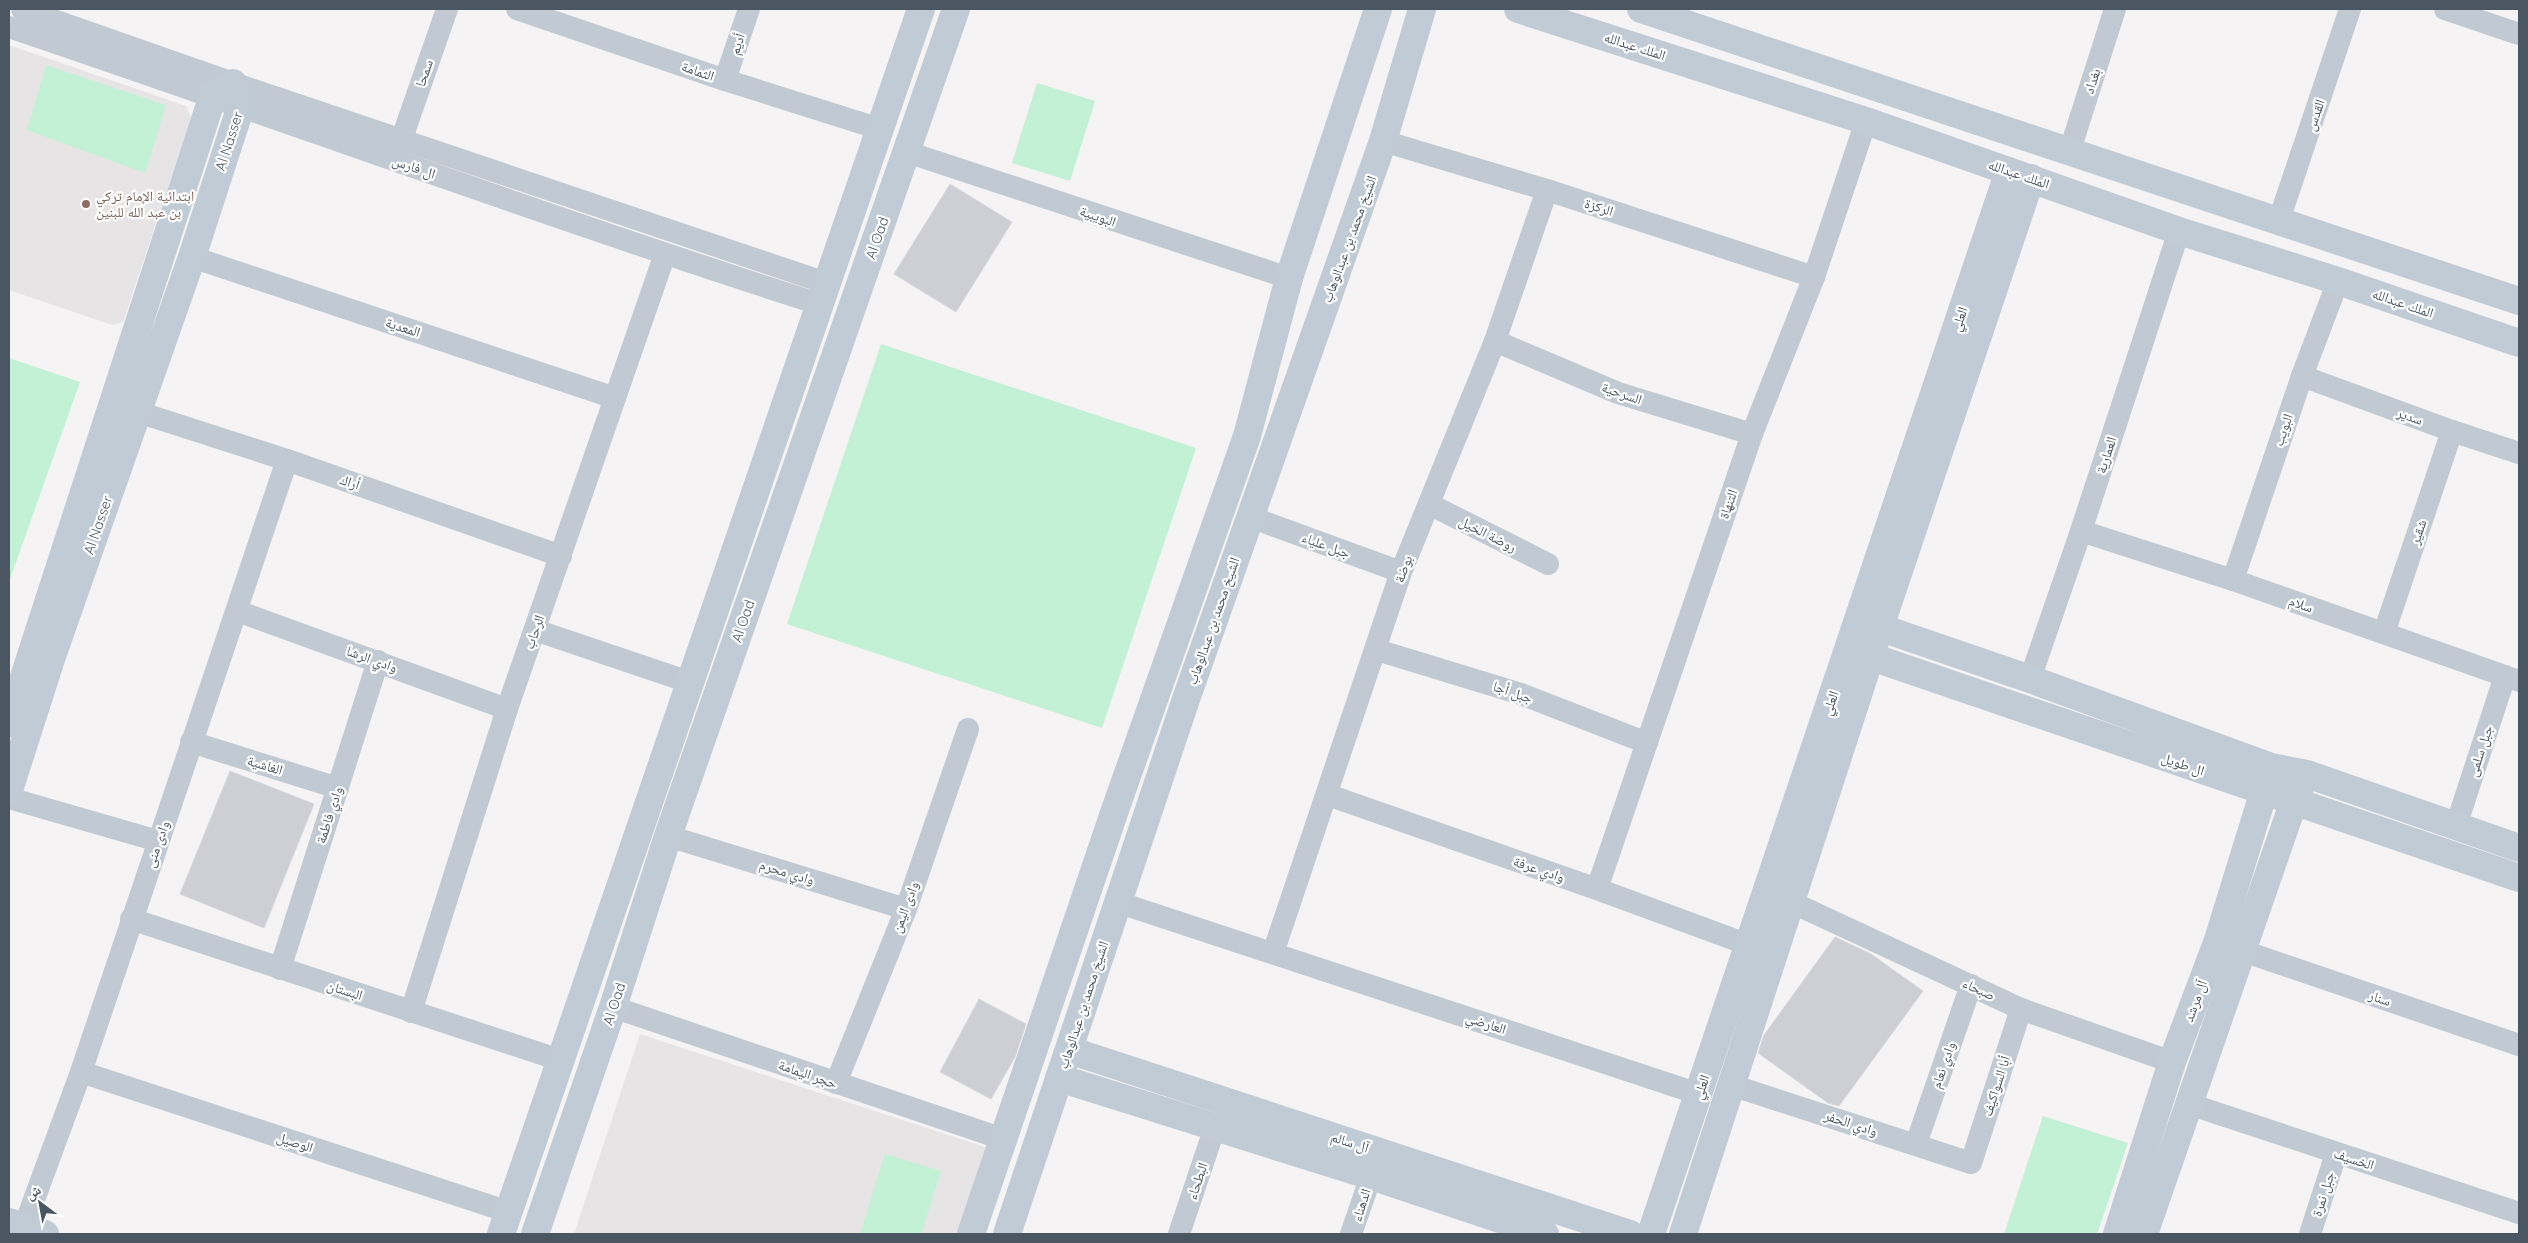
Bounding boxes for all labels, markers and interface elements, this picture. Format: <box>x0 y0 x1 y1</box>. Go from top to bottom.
street label: الملك عبدالله <box>1602 28 1668 64</box>
street label: أديم <box>725 31 750 57</box>
street label: سمحا <box>411 57 437 89</box>
street label: الثمامة <box>679 57 717 85</box>
street label: بغداد <box>2080 66 2105 96</box>
street label: القدس <box>2301 97 2329 133</box>
street label: Al Nasser <box>211 109 247 173</box>
street label: ال فارس <box>390 151 438 183</box>
street label: الملك عبدالله <box>1986 155 2052 193</box>
street label: الشيخ محمد بن عبدالوهاب <box>1318 173 1381 305</box>
place label: ابتدائية الإمام تركي بن عبد الله للبنين <box>96 187 194 221</box>
street label: الركزة <box>1582 194 1616 220</box>
marker: ابتدائية الإمام تركي بن عبد الله للبنين <box>80 198 92 210</box>
street label: البويبية <box>1077 201 1119 231</box>
street label: Al Oad <box>861 214 893 262</box>
street label: الملك عبدالله <box>2370 284 2436 322</box>
street label: العلي <box>1946 304 1974 335</box>
street label: المعدية <box>383 313 423 341</box>
street label: السرحية <box>1599 378 1645 408</box>
street label: سدير <box>2394 403 2425 429</box>
street label: البويب <box>2269 411 2297 449</box>
street label: العمارية <box>2092 434 2120 476</box>
street label: أراك <box>338 470 362 494</box>
street label: التنهاة <box>1715 487 1741 521</box>
street label: Al Nasser <box>80 493 117 557</box>
street label: روضة الخيل <box>1456 512 1520 556</box>
street label: شقير <box>2405 517 2431 548</box>
street label: جبل علياء <box>1299 528 1353 562</box>
street label: بوضة <box>1390 553 1416 585</box>
street label: الشيخ محمد بن عبدالوهاب <box>1183 555 1244 687</box>
street label: سلام <box>2286 591 2316 617</box>
street label: Al Oad <box>727 597 759 645</box>
street label: الرحاب <box>520 612 548 652</box>
street label: وادي الرشا <box>343 642 400 679</box>
street label: جبل أجا <box>1491 677 1535 707</box>
street label: العلي <box>1817 688 1845 719</box>
street label: جبل سلمى <box>2463 723 2497 779</box>
street label: ال طويل <box>2159 748 2207 780</box>
street label: الغاشية <box>245 751 285 779</box>
street label: وادي فاطمة <box>311 784 349 847</box>
street label: وادى منى <box>141 818 173 870</box>
street label: وادي عرفة <box>1510 852 1567 889</box>
street label: وادي محرم <box>757 855 817 891</box>
street label: وادى اليمن <box>887 879 923 935</box>
street label: الشيخ محمد بن عبدالوهاب <box>1054 939 1113 1072</box>
street label: صبحاء <box>1960 974 1998 1004</box>
street label: البستان <box>325 976 365 1004</box>
street label: آل مرشد <box>2179 977 2211 1024</box>
street label: Al Oad <box>599 980 629 1028</box>
street label: سنار <box>2366 986 2393 1010</box>
street label: العارضي <box>1463 1008 1509 1040</box>
street label: وادي نعام <box>1927 1039 1962 1092</box>
street label: أبا السواكيف <box>1978 1054 2014 1118</box>
street label: حجر اليمامة <box>776 1056 840 1092</box>
street label: العلي <box>1688 1072 1716 1103</box>
street label: وادي الحفر <box>1820 1106 1880 1142</box>
street label: آل سالم <box>1329 1127 1372 1158</box>
street label: الوصيل <box>275 1128 315 1156</box>
street label: الخسيف <box>2332 1144 2376 1174</box>
street label: البطحاء <box>1182 1160 1212 1202</box>
street label: جبل نمرة <box>2307 1169 2339 1219</box>
north arrow <box>15 1178 65 1228</box>
text: ش <box>22 1180 44 1204</box>
street label: الدهناء <box>1347 1186 1375 1224</box>

